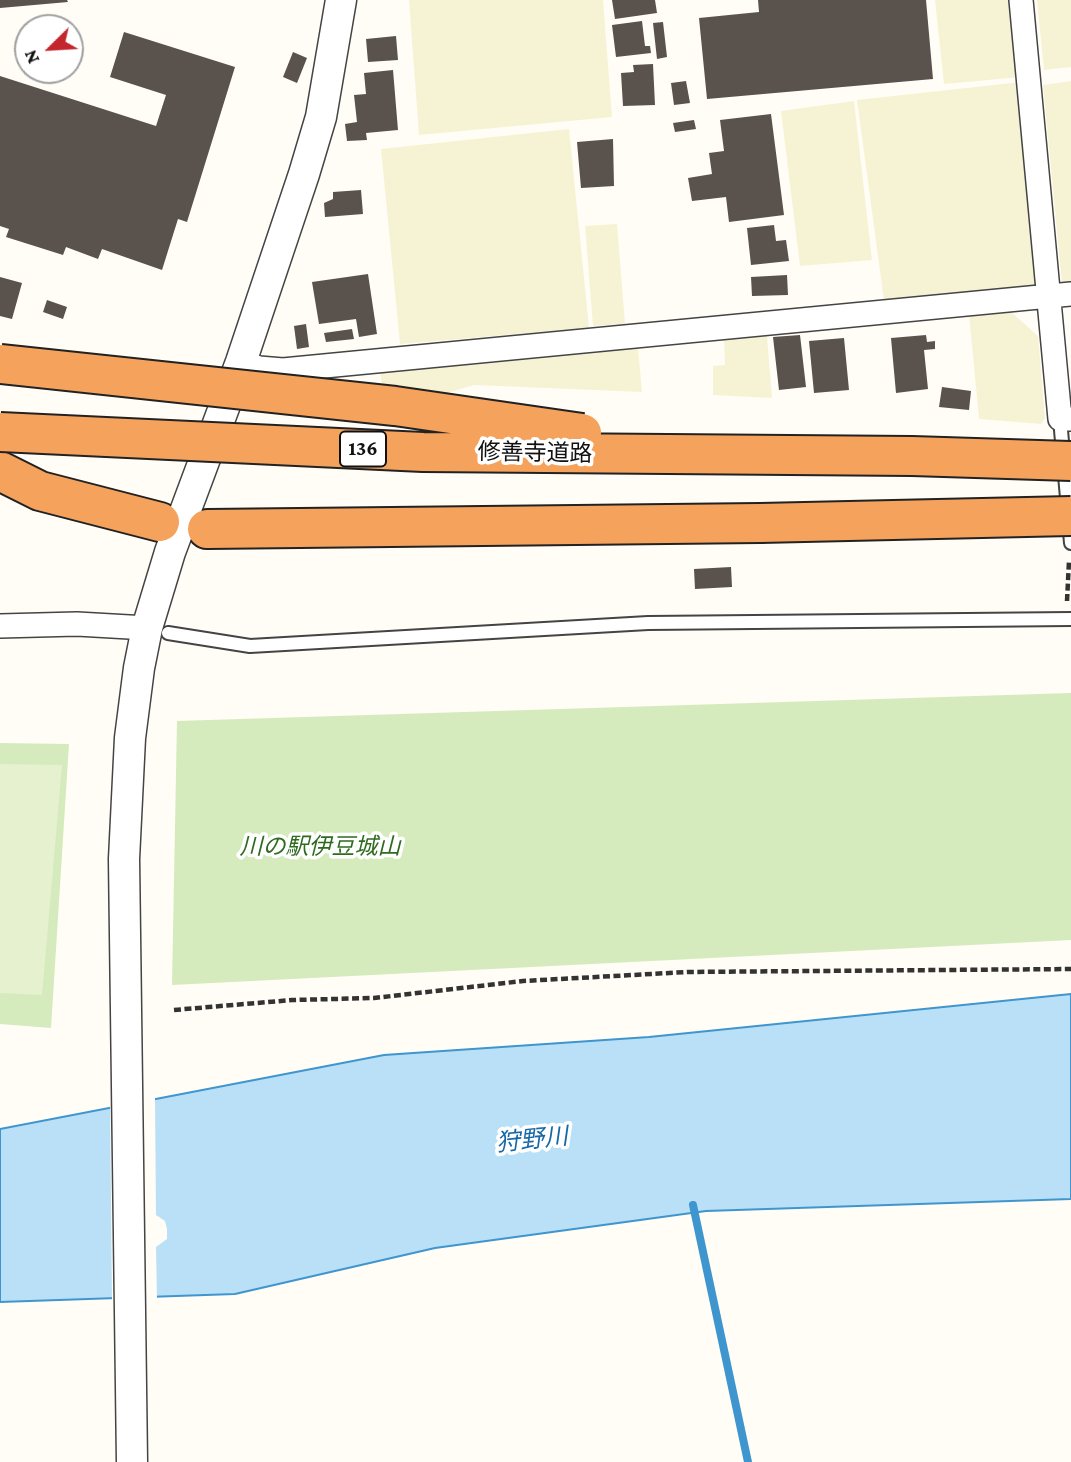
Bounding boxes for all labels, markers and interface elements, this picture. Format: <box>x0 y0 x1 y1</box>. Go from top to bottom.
north arrow <box>14 14 84 84</box>
text: N <box>19 47 43 67</box>
road number: 136 <box>340 432 386 466</box>
street label: 修善寺道路 <box>477 438 593 468</box>
park label: 川の駅伊豆城山 <box>240 833 400 861</box>
water label: 狩野川 <box>495 1122 569 1158</box>

